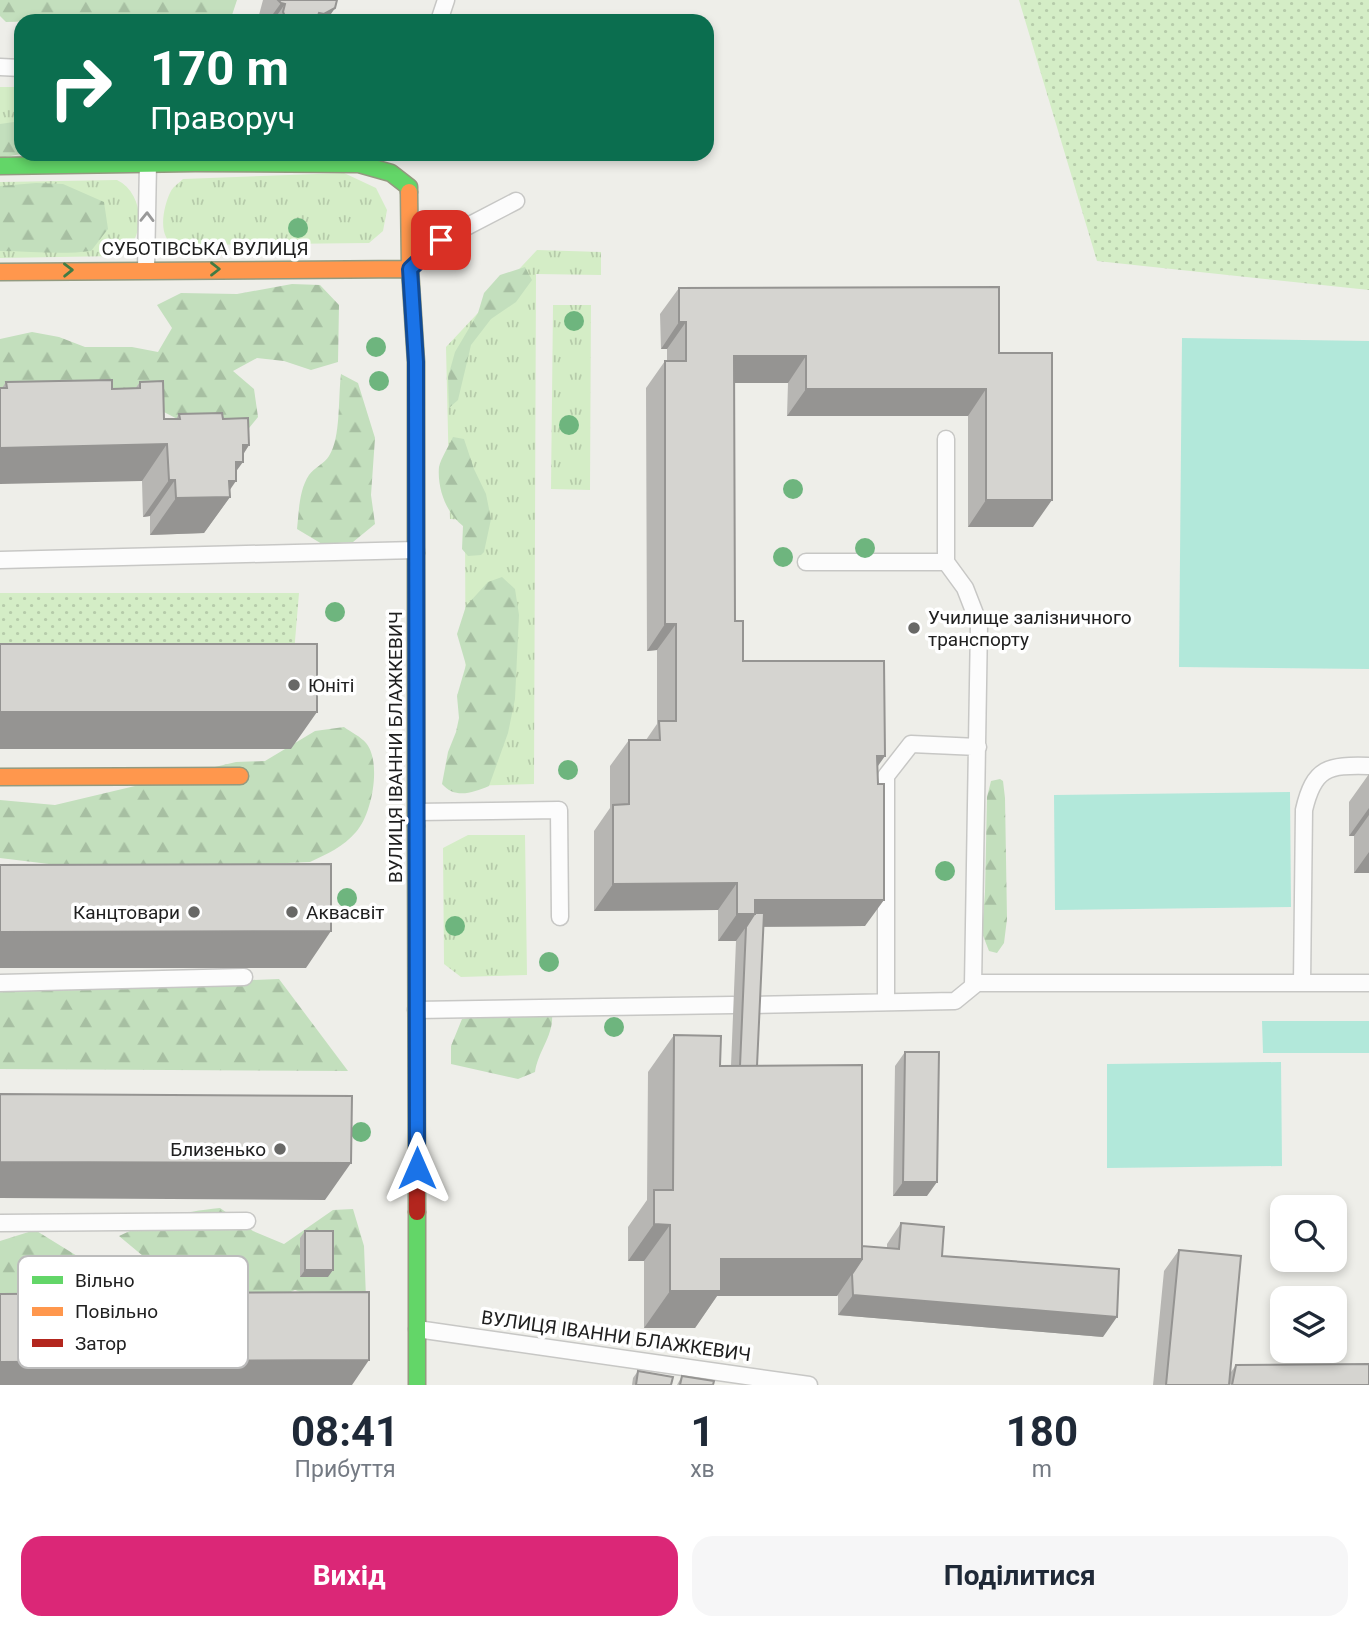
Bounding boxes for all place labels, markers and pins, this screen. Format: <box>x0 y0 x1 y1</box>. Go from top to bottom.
pin <box>411 210 471 270</box>
place label: Училище залізничного транспорту <box>928 606 1132 651</box>
marker: Училище залізничного транспорту <box>906 620 922 636</box>
place label: Юніті <box>308 674 354 697</box>
marker: Юніті <box>286 677 302 693</box>
place label: Канцтовари <box>73 901 180 924</box>
place label: Аквасвіт <box>306 901 384 924</box>
marker: Канцтовари <box>186 904 202 920</box>
marker: Аквасвіт <box>284 904 300 920</box>
place label: Близенько <box>170 1138 266 1161</box>
marker: Близенько <box>272 1141 288 1157</box>

